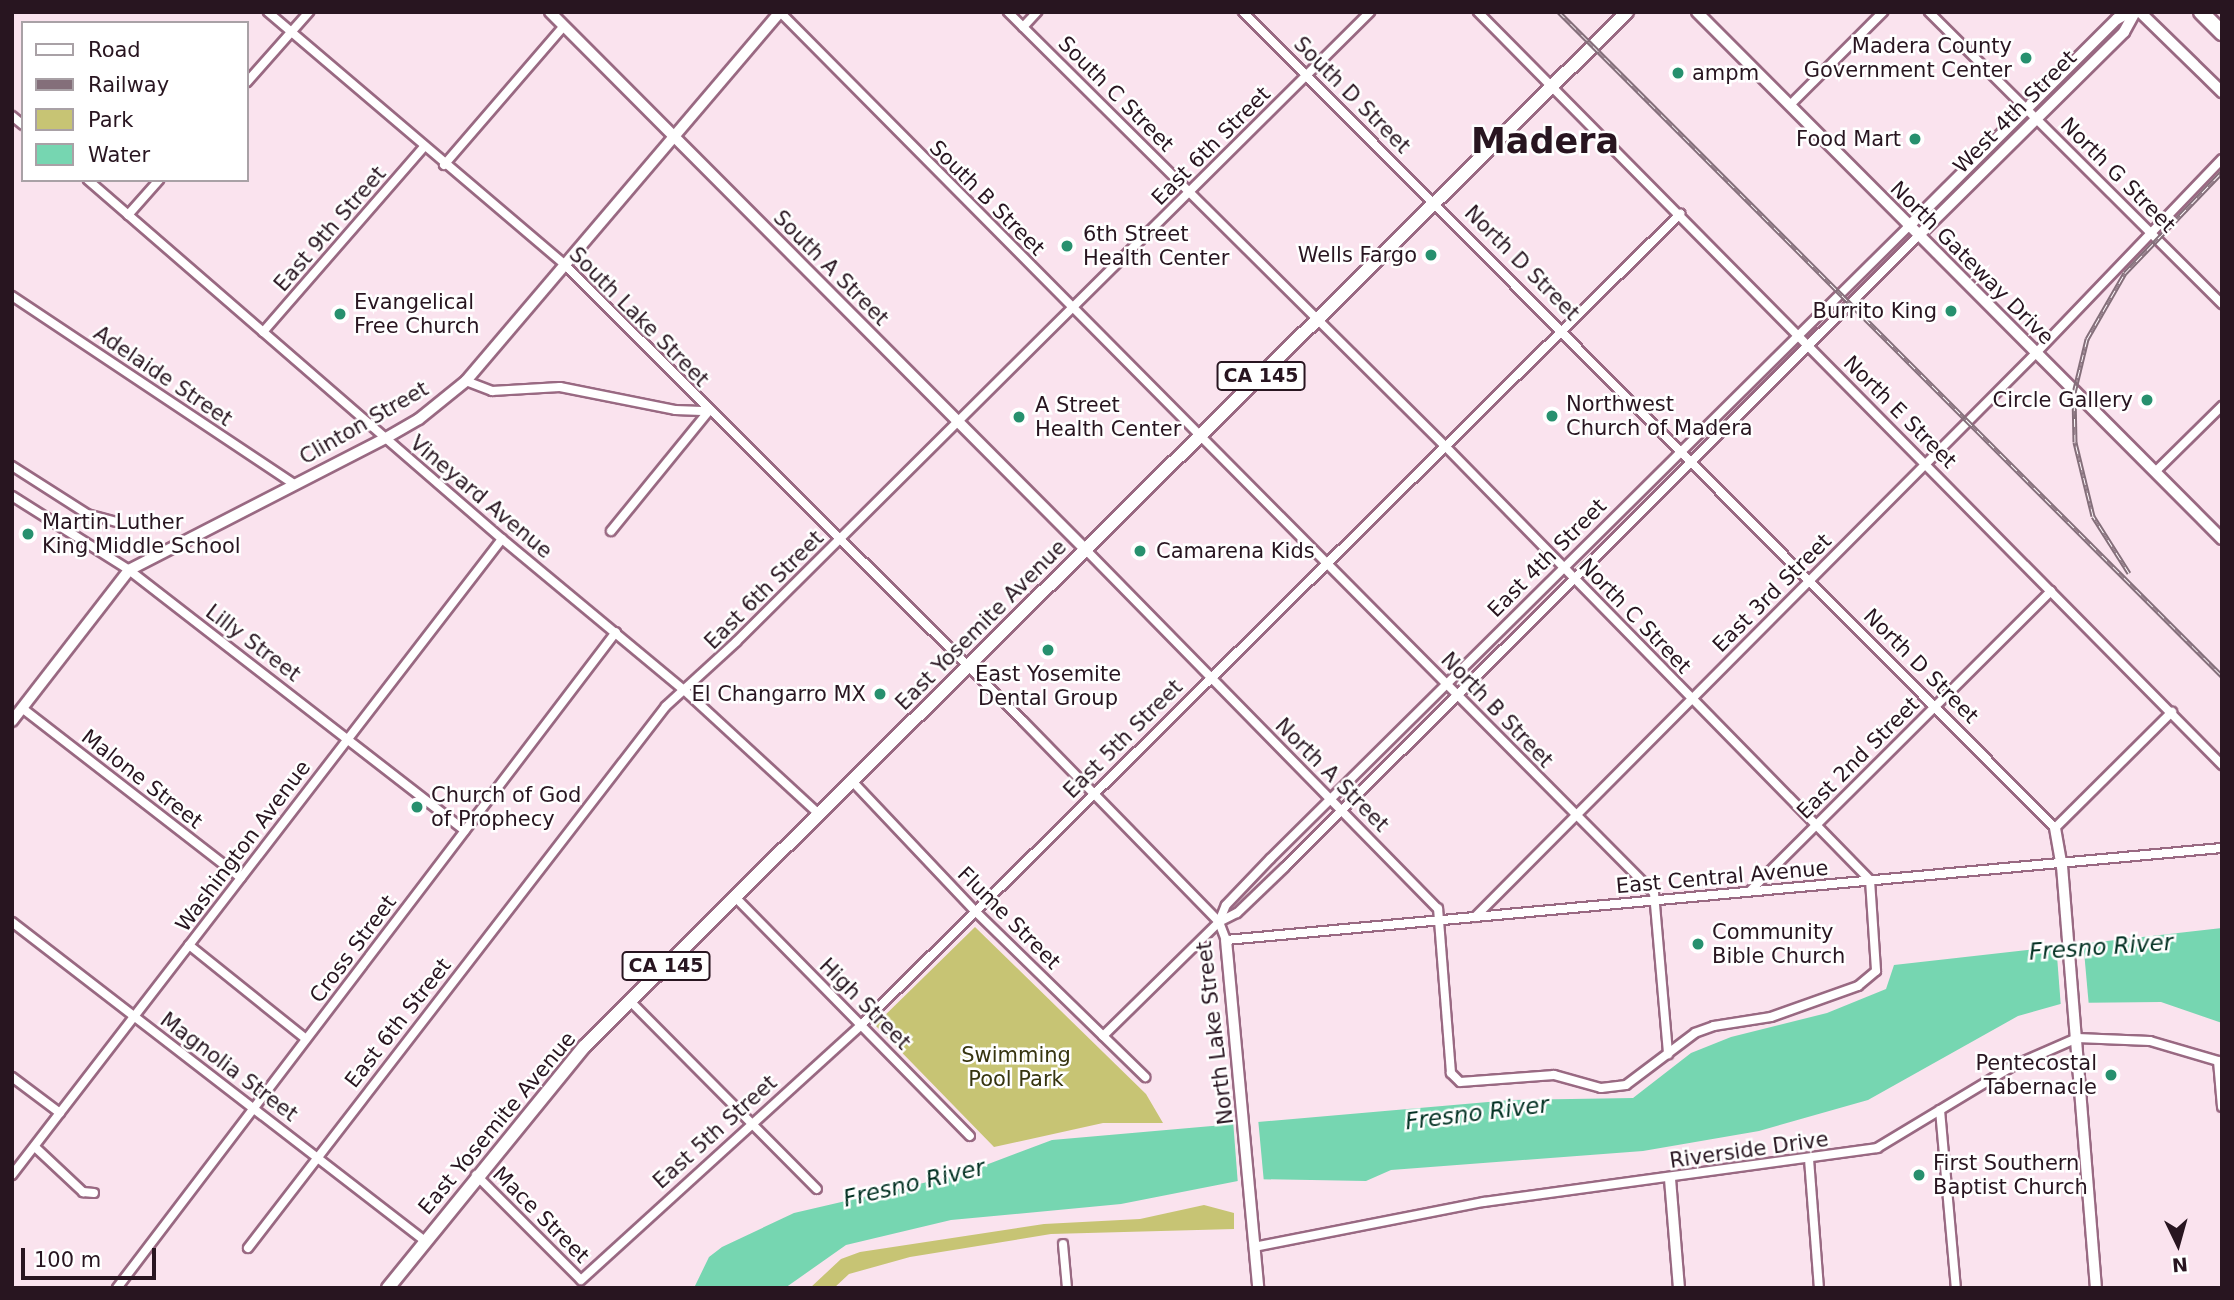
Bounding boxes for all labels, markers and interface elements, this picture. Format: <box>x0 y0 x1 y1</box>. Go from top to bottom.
legend <box>21 21 248 182</box>
street label: South C Street <box>1053 31 1179 157</box>
street label: South D Street <box>1289 32 1415 158</box>
place label: Madera County Government Center <box>1804 33 2012 83</box>
text: Road <box>88 38 141 62</box>
street label: West 4th Street <box>1948 45 2082 179</box>
marker: Madera County Government Center <box>2018 50 2034 66</box>
place label: ampm <box>1692 60 1759 86</box>
marker: ampm <box>1670 65 1686 81</box>
text: Railway <box>88 73 169 97</box>
street label: East 6th Street <box>1146 81 1276 211</box>
text: Park <box>88 108 133 132</box>
street label: North G Street <box>2055 112 2181 238</box>
district label: Madera <box>1471 120 1619 162</box>
place label: Food Mart <box>1796 126 1901 152</box>
marker: Food Mart <box>1907 131 1923 147</box>
street label: South B Street <box>924 135 1050 261</box>
text: Water <box>88 143 150 167</box>
street label: East 9th Street <box>269 161 391 297</box>
street label: North Gateway Drive <box>1885 176 2059 350</box>
street label: North D Street <box>1459 200 1585 326</box>
street label: South A Street <box>768 205 894 331</box>
place label: 6th Street Health Center <box>1083 221 1229 271</box>
marker: 6th Street Health Center <box>1057 236 1077 256</box>
street label: South Lake Street <box>564 242 714 392</box>
place label: Wells Fargo <box>1298 242 1417 268</box>
marker: Wells Fargo <box>1423 247 1439 263</box>
place label: Evangelical Free Church <box>354 289 480 339</box>
place label: Burrito King <box>1813 298 1937 324</box>
marker: Burrito King <box>1943 303 1959 319</box>
marker: Evangelical Free Church <box>332 306 348 322</box>
street label: Adelaide Street <box>89 320 237 432</box>
street label: North E Street <box>1838 350 1962 474</box>
road number: CA 145 <box>1216 360 1306 392</box>
street label: Clinton Street <box>295 376 433 470</box>
place label: Circle Gallery <box>1993 387 2133 413</box>
place label: Northwest Church of Madera <box>1566 391 1753 441</box>
place label: A Street Health Center <box>1035 392 1181 442</box>
marker: Circle Gallery <box>2139 392 2155 408</box>
marker: A Street Health Center <box>1009 407 1029 427</box>
marker: Northwest Church of Madera <box>1544 408 1560 424</box>
street label: Vineyard Avenue <box>405 430 557 564</box>
street label: East 4th Street <box>1482 493 1612 623</box>
place label: Martin Luther King Middle School <box>42 509 241 559</box>
street label: East 6th Street <box>699 525 829 655</box>
marker: Martin Luther King Middle School <box>20 526 36 542</box>
street label: East 3rd Street <box>1707 528 1837 658</box>
street label: East Yosemite Avenue <box>890 534 1072 716</box>
place label: Camarena Kids <box>1156 538 1315 564</box>
marker: Camarena Kids <box>1130 541 1150 561</box>
street label: North C Street <box>1574 553 1696 679</box>
street label: Lilly Street <box>201 599 305 687</box>
street label: North D Street <box>1858 603 1984 729</box>
marker: East Yosemite Dental Group <box>1040 642 1056 658</box>
street label: North B Street <box>1436 647 1558 773</box>
place label: East Yosemite Dental Group <box>975 661 1121 711</box>
street label: East 5th Street <box>1058 674 1188 804</box>
place label: El Changarro MX <box>691 681 866 707</box>
marker: El Changarro MX <box>872 686 888 702</box>
street label: East 2nd Street <box>1792 692 1924 824</box>
street label: North A Street <box>1270 713 1394 837</box>
street label: Malone Street <box>77 724 207 834</box>
street label: Washington Avenue <box>170 755 316 937</box>
place label: Church of God of Prophecy <box>431 782 581 832</box>
marker: Church of God of Prophecy <box>409 799 425 815</box>
street label: East Central Avenue <box>1615 855 1829 899</box>
street label: Flume Street <box>952 861 1066 975</box>
street label: Cross Street <box>304 890 402 1008</box>
place label: Community Bible Church <box>1712 919 1845 969</box>
water label: Fresno River <box>2028 928 2174 966</box>
marker: Community Bible Church <box>1690 936 1706 952</box>
street label: North Lake Street <box>1191 940 1239 1126</box>
road number: CA 145 <box>620 950 712 982</box>
street label: East 6th Street <box>340 953 456 1093</box>
street label: High Street <box>814 953 916 1055</box>
street label: Magnolia Street <box>155 1007 303 1127</box>
street label: East Yosemite Avenue <box>413 1026 581 1220</box>
park label: Swimming Pool Park <box>961 1042 1071 1092</box>
place label: Pentecostal Tabernacle <box>1975 1050 2097 1100</box>
marker: Pentecostal Tabernacle <box>2103 1067 2119 1083</box>
street label: East 5th Street <box>648 1070 782 1194</box>
water label: Fresno River <box>1404 1091 1550 1135</box>
street label: Riverside Drive <box>1668 1126 1830 1174</box>
place label: First Southern Baptist Church <box>1933 1150 2088 1200</box>
water label: Fresno River <box>841 1153 987 1213</box>
street label: Mace Street <box>488 1162 594 1268</box>
marker: First Southern Baptist Church <box>1911 1167 1927 1183</box>
north arrow <box>2143 1209 2213 1279</box>
scale bar <box>24 1234 159 1278</box>
text: 100 m <box>34 1248 101 1272</box>
text: N <box>2171 1253 2189 1277</box>

